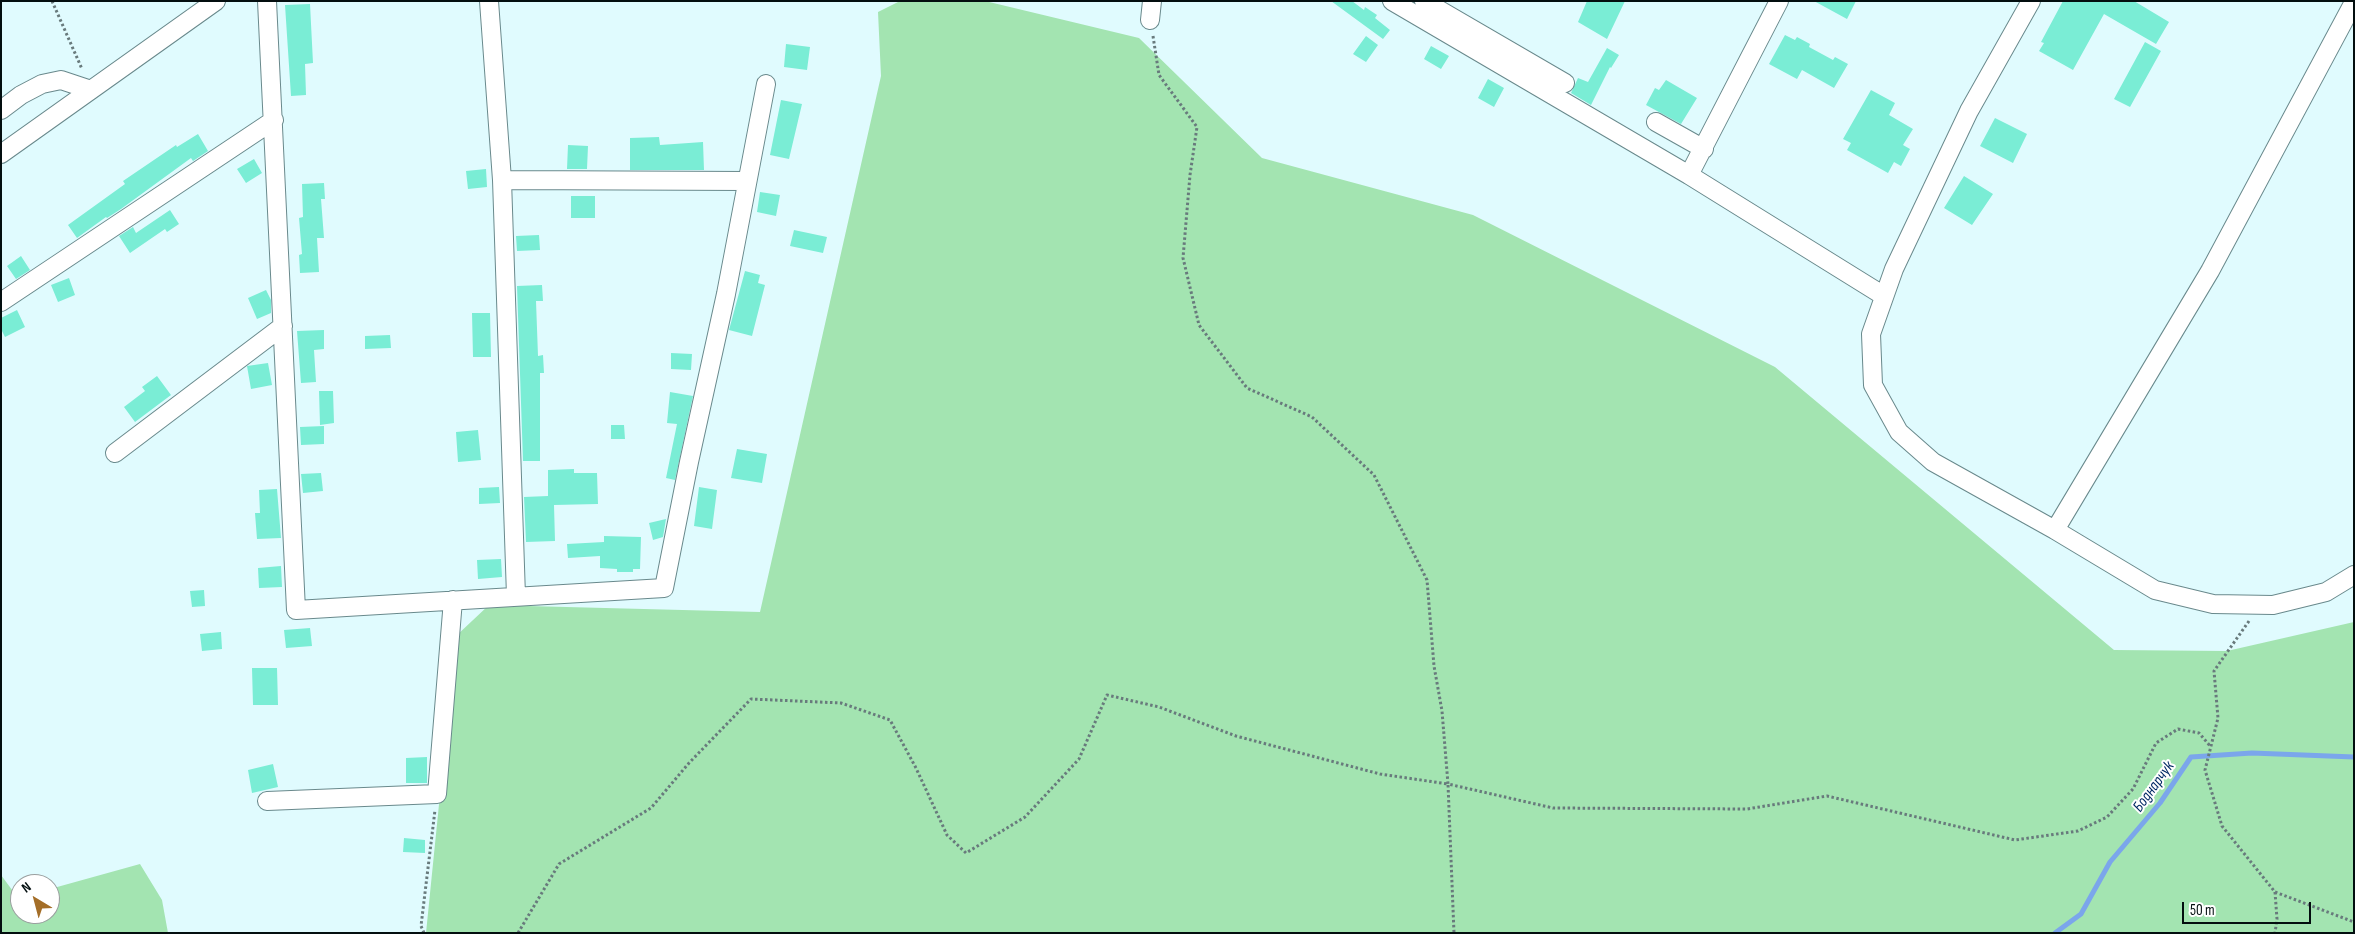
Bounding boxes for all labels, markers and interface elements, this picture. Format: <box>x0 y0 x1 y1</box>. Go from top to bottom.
water label: Боднарчук <box>2129 758 2179 816</box>
north arrow <box>10 874 60 924</box>
text: N <box>18 878 34 896</box>
scale bar <box>2185 892 2314 924</box>
text: 50 m <box>2190 901 2215 920</box>

